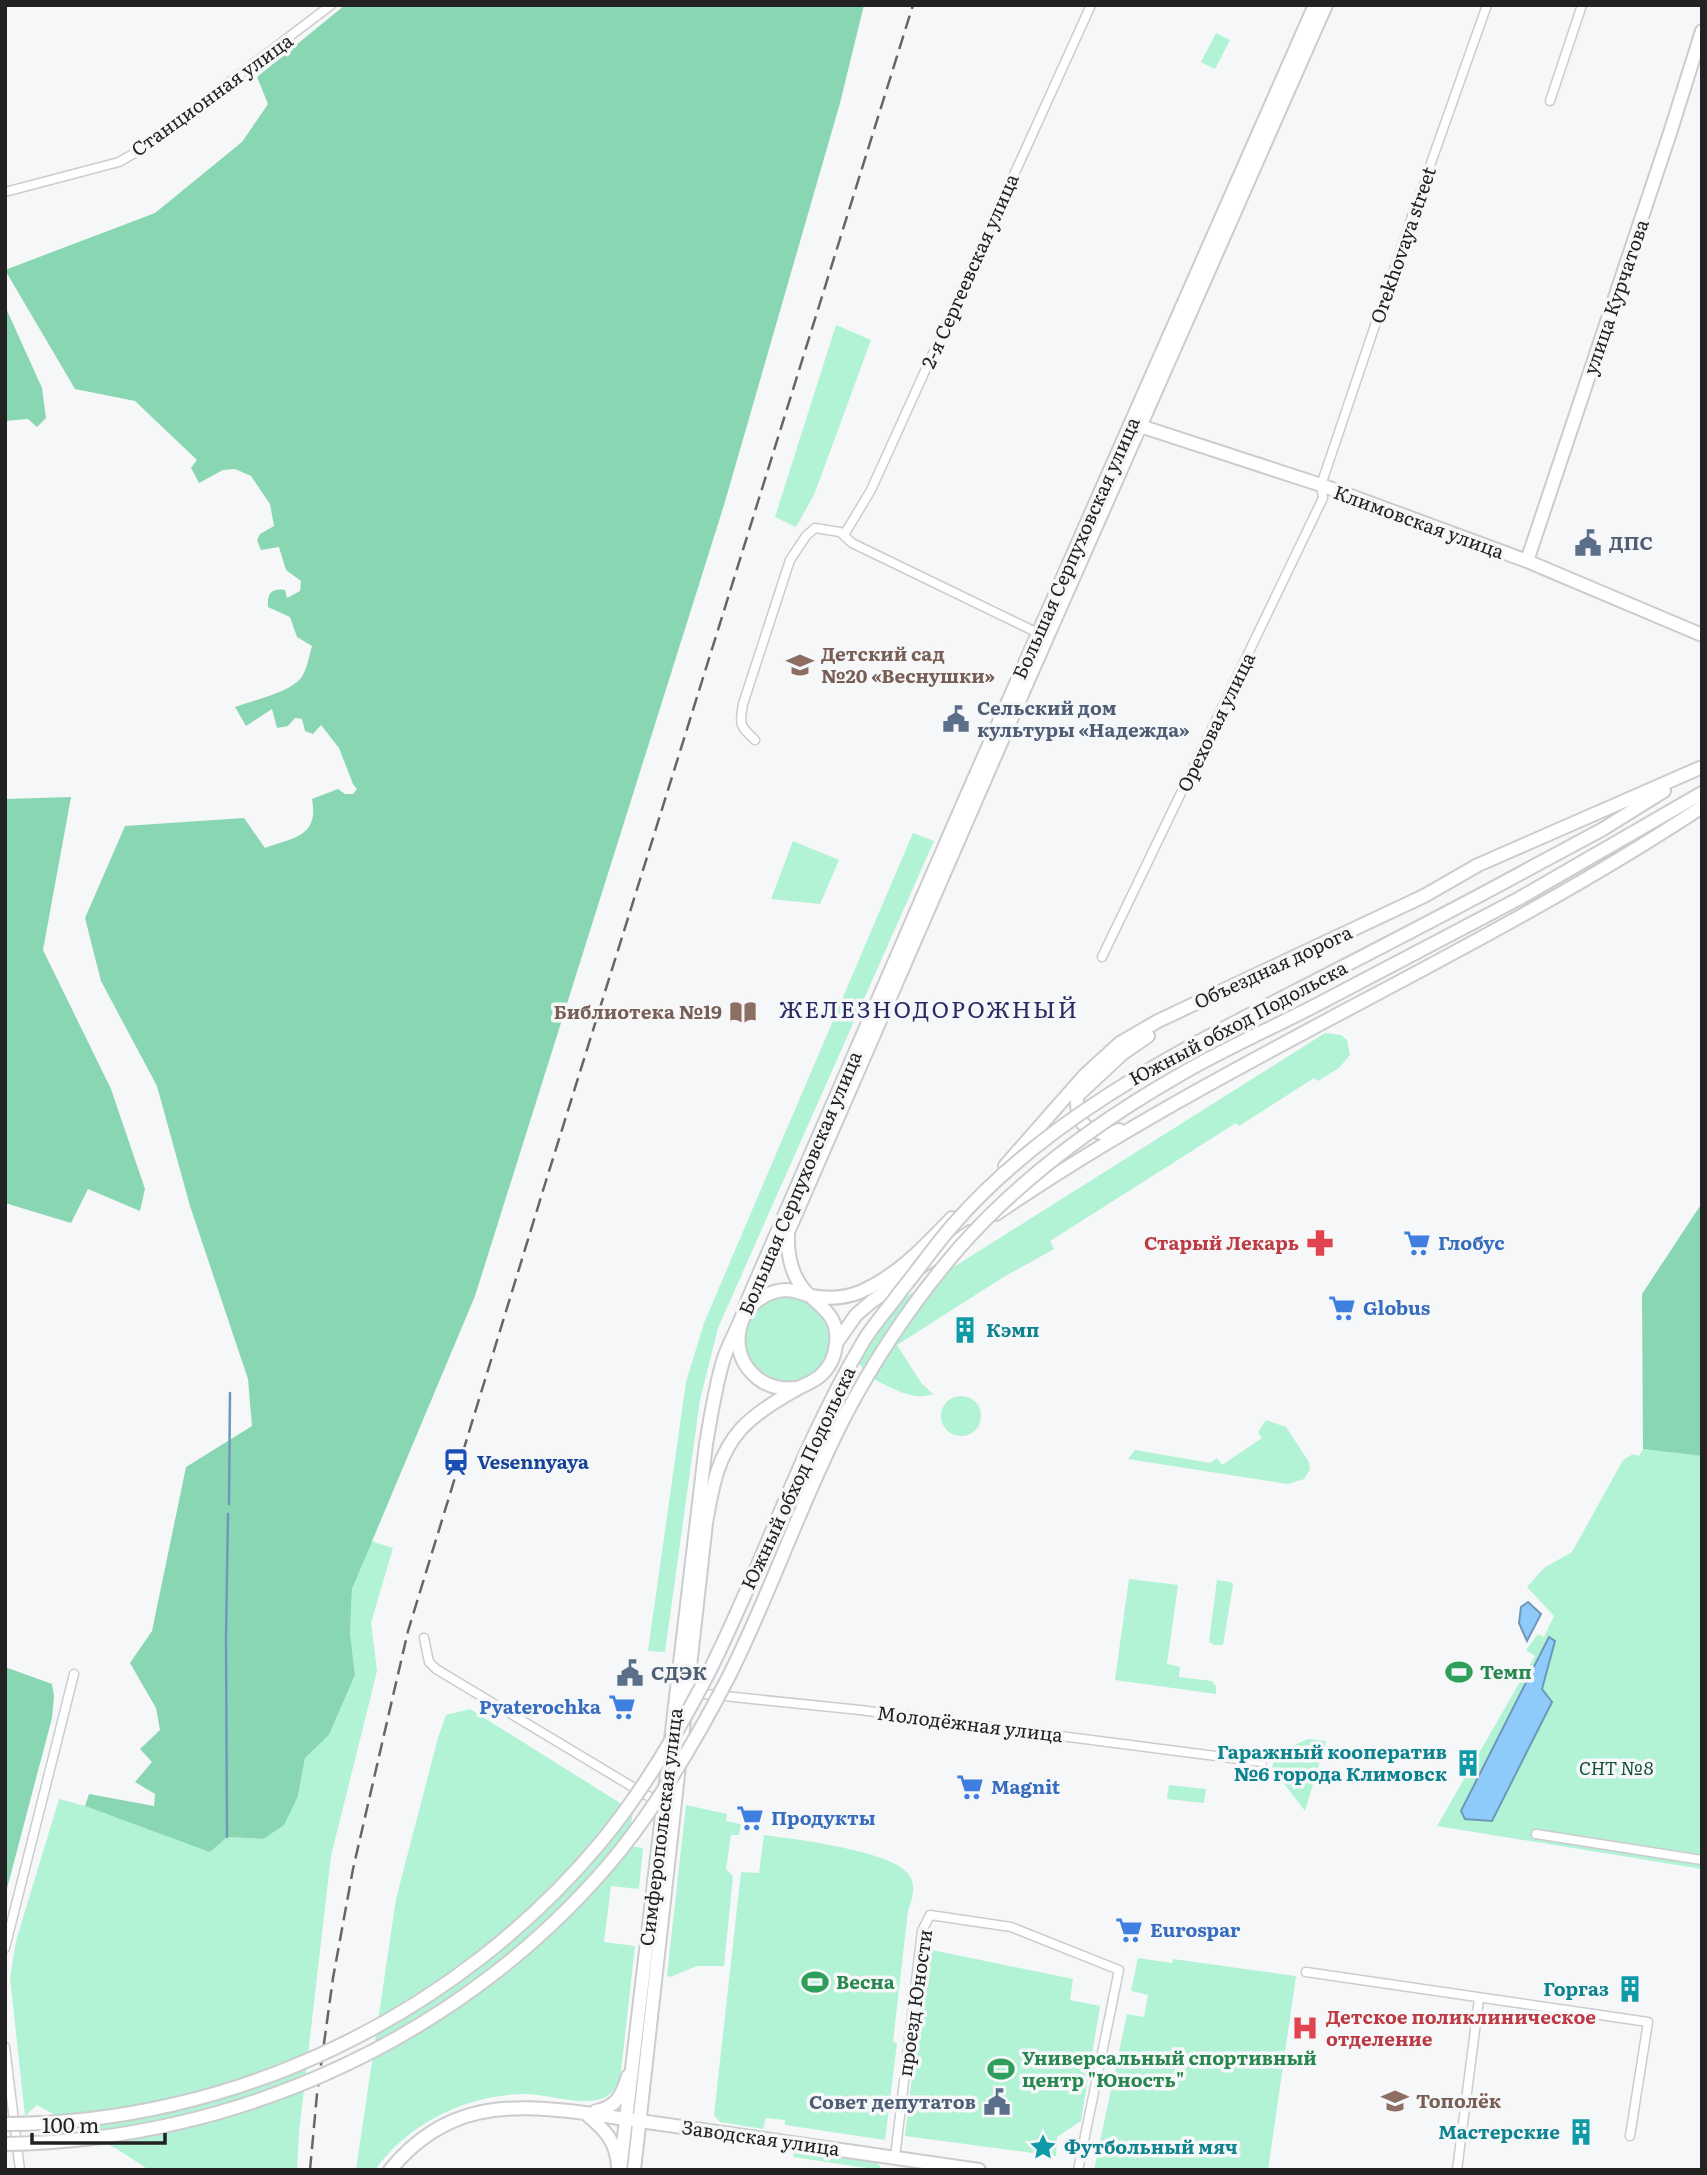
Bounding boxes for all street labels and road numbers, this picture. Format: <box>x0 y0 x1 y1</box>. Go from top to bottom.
street label: Станционная улица <box>125 26 299 162</box>
street label: Orekhovaya street <box>1362 162 1442 327</box>
street label: 2-я Сергеевская улица <box>913 168 1025 372</box>
street label: улица Курчатова <box>1575 214 1655 378</box>
street label: Большая Серпуховская улица <box>1004 411 1146 683</box>
street label: Климовская улица <box>1330 477 1509 565</box>
street label: Ореховая улица <box>1169 646 1261 796</box>
street label: Объездная дорога <box>1189 917 1357 1015</box>
street label: Южный обход Подольска <box>1123 952 1352 1092</box>
street label: Большая Серпуховская улица <box>731 1046 868 1319</box>
street label: Южный обход Подольска <box>733 1361 862 1594</box>
street label: Молодёжная улица <box>876 1698 1065 1748</box>
street label: Симферопольская улица <box>632 1705 689 1948</box>
street label: проезд Юности <box>890 1927 938 2078</box>
street label: Заводская улица <box>680 2112 843 2162</box>

